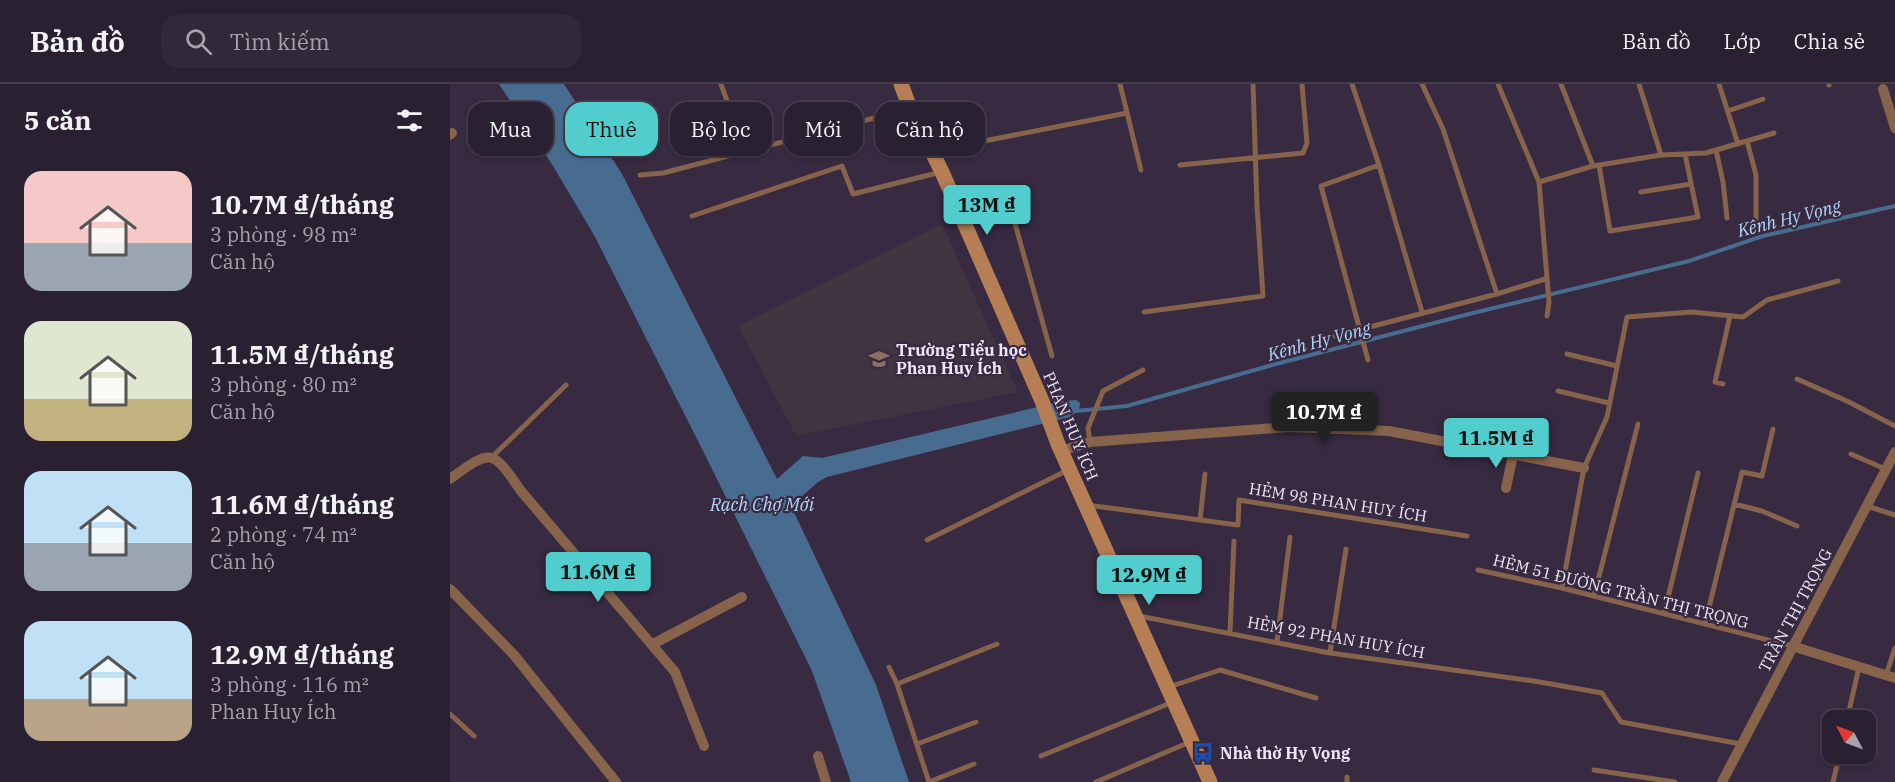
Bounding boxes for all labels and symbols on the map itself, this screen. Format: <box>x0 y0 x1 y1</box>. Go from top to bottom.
pin: 13M ₫ <box>945 185 1029 236</box>
water label: Kênh Hy Vọng <box>1734 194 1844 242</box>
water label: Kênh Hy Vọng <box>1264 316 1374 366</box>
place label: Trường Tiểu học Phan Huy Ích <box>896 340 1027 378</box>
school or university icon: Trường Tiểu học Phan Huy Ích <box>867 347 891 371</box>
street label: PHAN HUY ÍCH <box>1039 368 1104 484</box>
pin: 10.7M ₫ <box>1269 392 1379 443</box>
pin: 11.5M ₫ <box>1441 418 1551 469</box>
street label: HẺM 98 PHAN HUY ÍCH <box>1248 477 1429 526</box>
water label: Rạch Chợ Mới <box>709 493 815 516</box>
street label: TRẦN THỊ TRỌNG <box>1752 544 1836 675</box>
street label: HẺM 51 ĐƯỜNG TRẦN THỊ TRỌNG <box>1491 548 1751 632</box>
pin: 11.6M ₫ <box>543 552 653 603</box>
pin: 12.9M ₫ <box>1094 555 1204 606</box>
street label: HẺM 92 PHAN HUY ÍCH <box>1246 611 1426 662</box>
north arrow <box>1822 710 1876 764</box>
bus stop icon: Nhà thờ Hy Vọng <box>1191 741 1215 765</box>
place label: Nhà thờ Hy Vọng <box>1220 743 1351 763</box>

